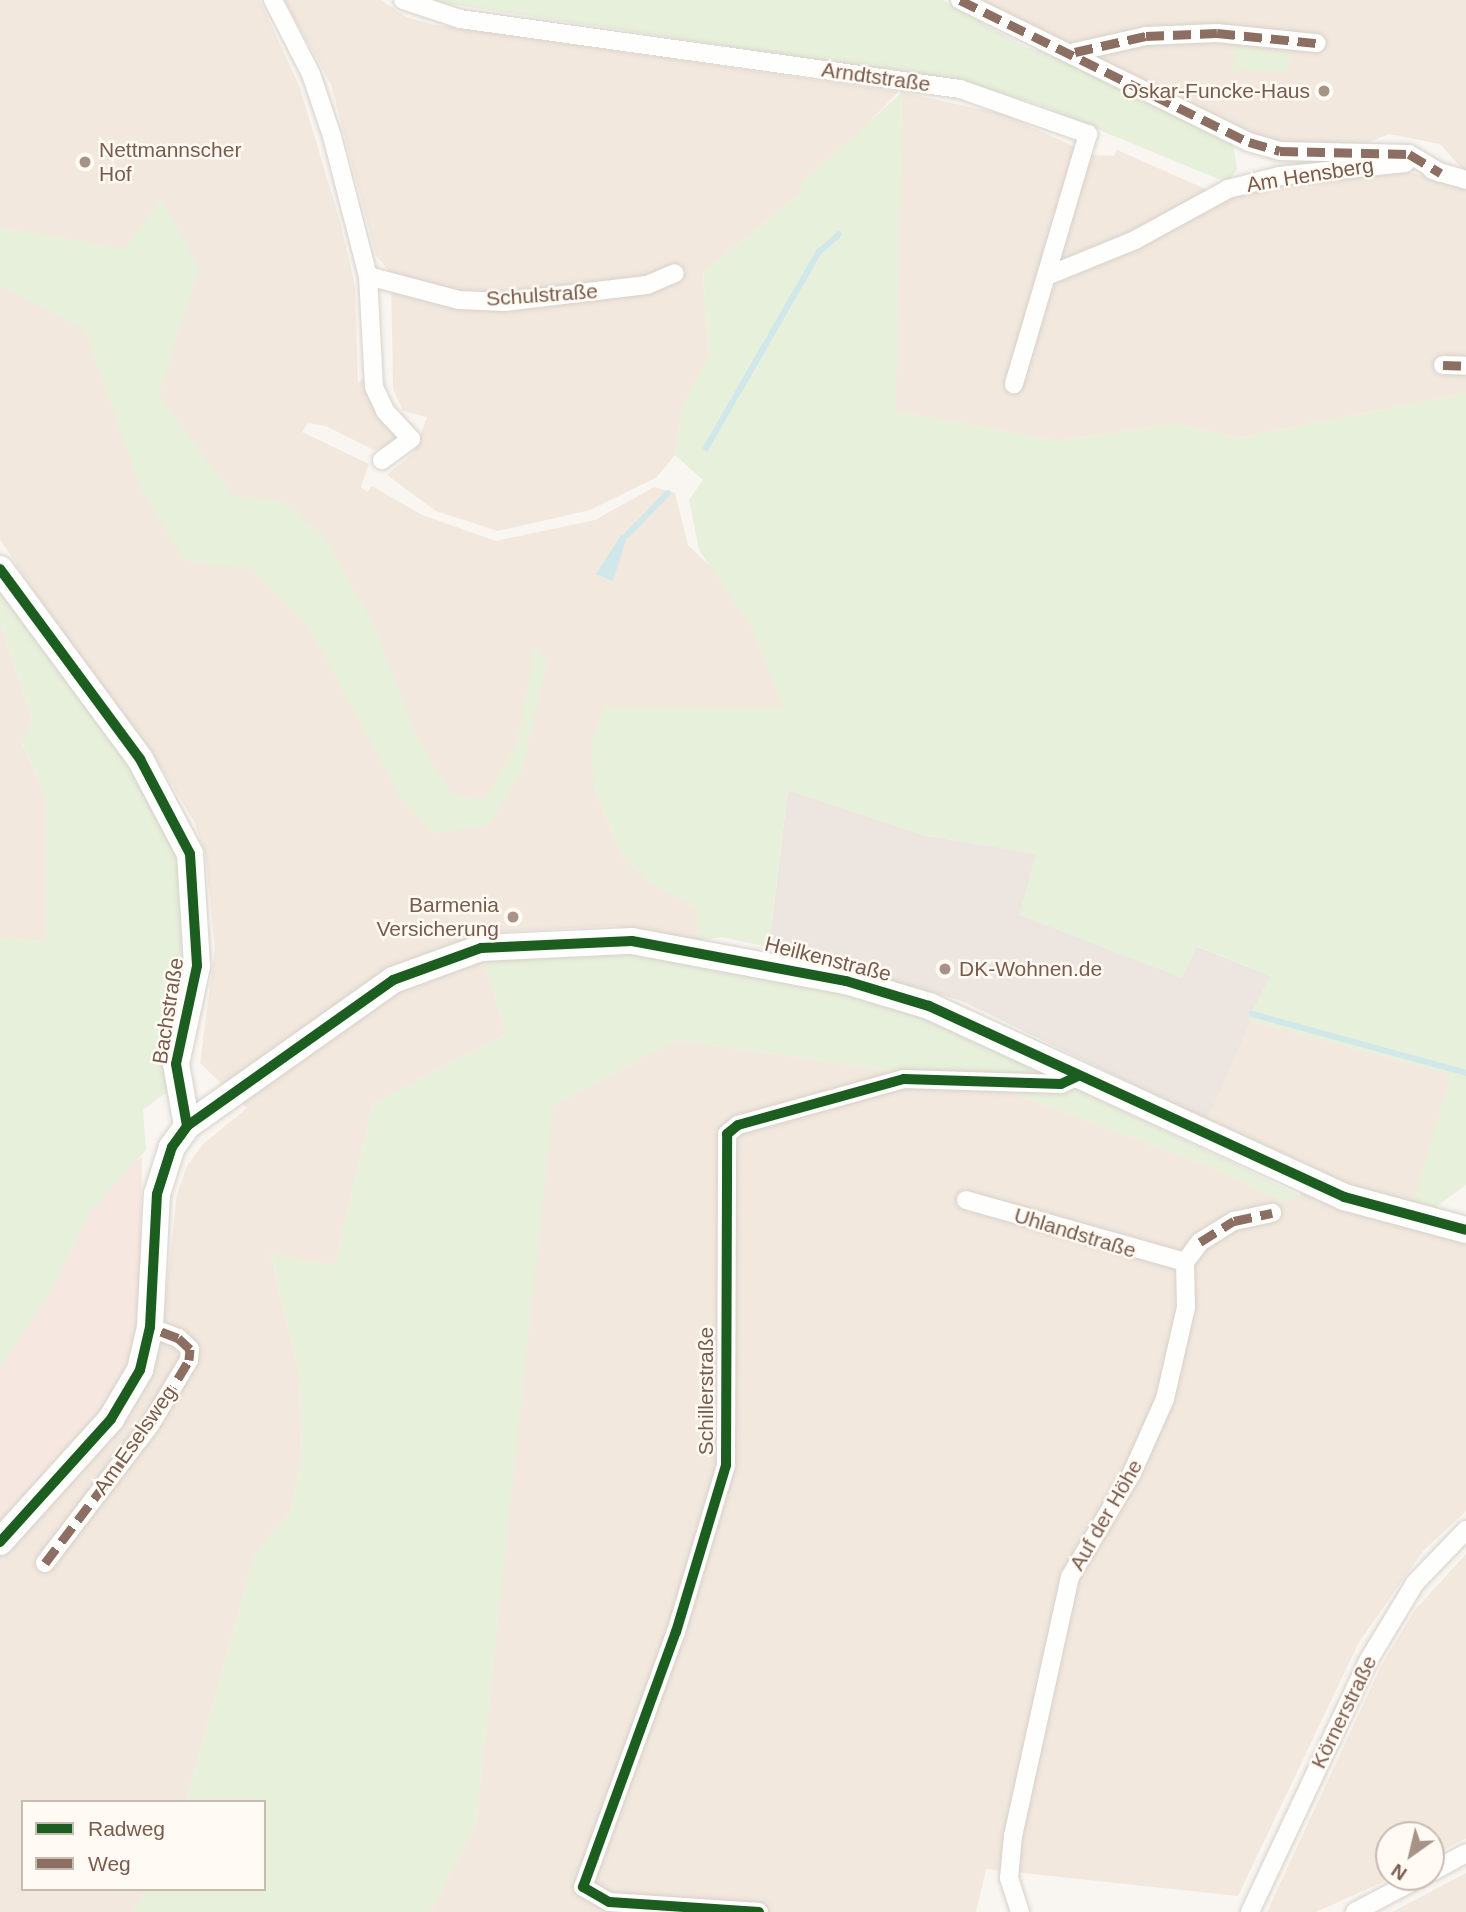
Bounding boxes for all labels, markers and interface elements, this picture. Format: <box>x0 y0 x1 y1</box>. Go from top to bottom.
street label: Arndtstraße <box>820 57 932 97</box>
place label: Oskar-Funcke-Haus <box>1122 78 1310 104</box>
marker: Oskar-Funcke-Haus <box>1316 83 1332 99</box>
place label: Nettmannscher Hof <box>99 137 241 187</box>
street label: Am Hensberg <box>1245 153 1375 197</box>
marker: Nettmannscher Hof <box>77 154 93 170</box>
street label: Schulstraße <box>485 279 599 311</box>
place label: Barmenia Versicherung <box>376 892 499 942</box>
marker: Barmenia Versicherung <box>505 909 521 925</box>
street label: Heilkenstraße <box>762 931 894 987</box>
street label: Bachstraße <box>147 956 189 1066</box>
place label: DK-Wohnen.de <box>959 956 1102 982</box>
marker: DK-Wohnen.de <box>937 961 953 977</box>
street label: Uhlandstraße <box>1011 1203 1139 1263</box>
street label: Schillerstraße <box>693 1327 719 1455</box>
street label: Am Eselsweg <box>88 1381 182 1499</box>
street label: Auf der Höhe <box>1064 1455 1148 1575</box>
street label: Körnerstraße <box>1306 1651 1382 1773</box>
legend <box>21 1800 266 1891</box>
text: Radweg <box>88 1817 165 1840</box>
north arrow <box>1375 1821 1445 1891</box>
text: Weg <box>88 1852 131 1875</box>
text: N <box>1388 1860 1411 1885</box>

